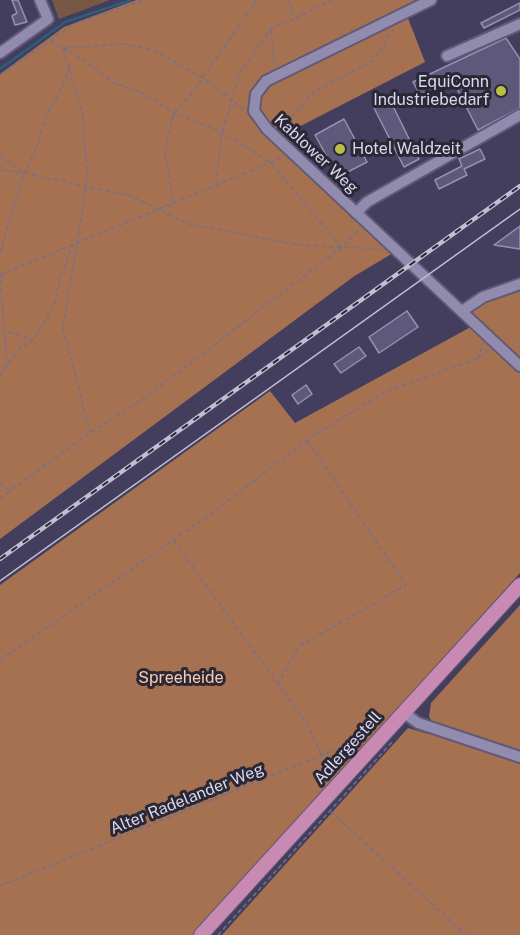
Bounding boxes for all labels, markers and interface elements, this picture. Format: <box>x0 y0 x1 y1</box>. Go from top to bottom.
place label: EquiConn Industriebedarf <box>373 72 489 110</box>
marker: EquiConn Industriebedarf <box>494 84 508 98</box>
street label: Kablower Weg <box>270 110 362 198</box>
place label: Hotel Waldzeit <box>352 139 461 159</box>
marker: Hotel Waldzeit <box>333 142 347 156</box>
park label: Spreeheide <box>138 668 224 688</box>
street label: Adlergestell <box>310 708 386 788</box>
street label: Alter Radelander Weg <box>107 759 267 839</box>

